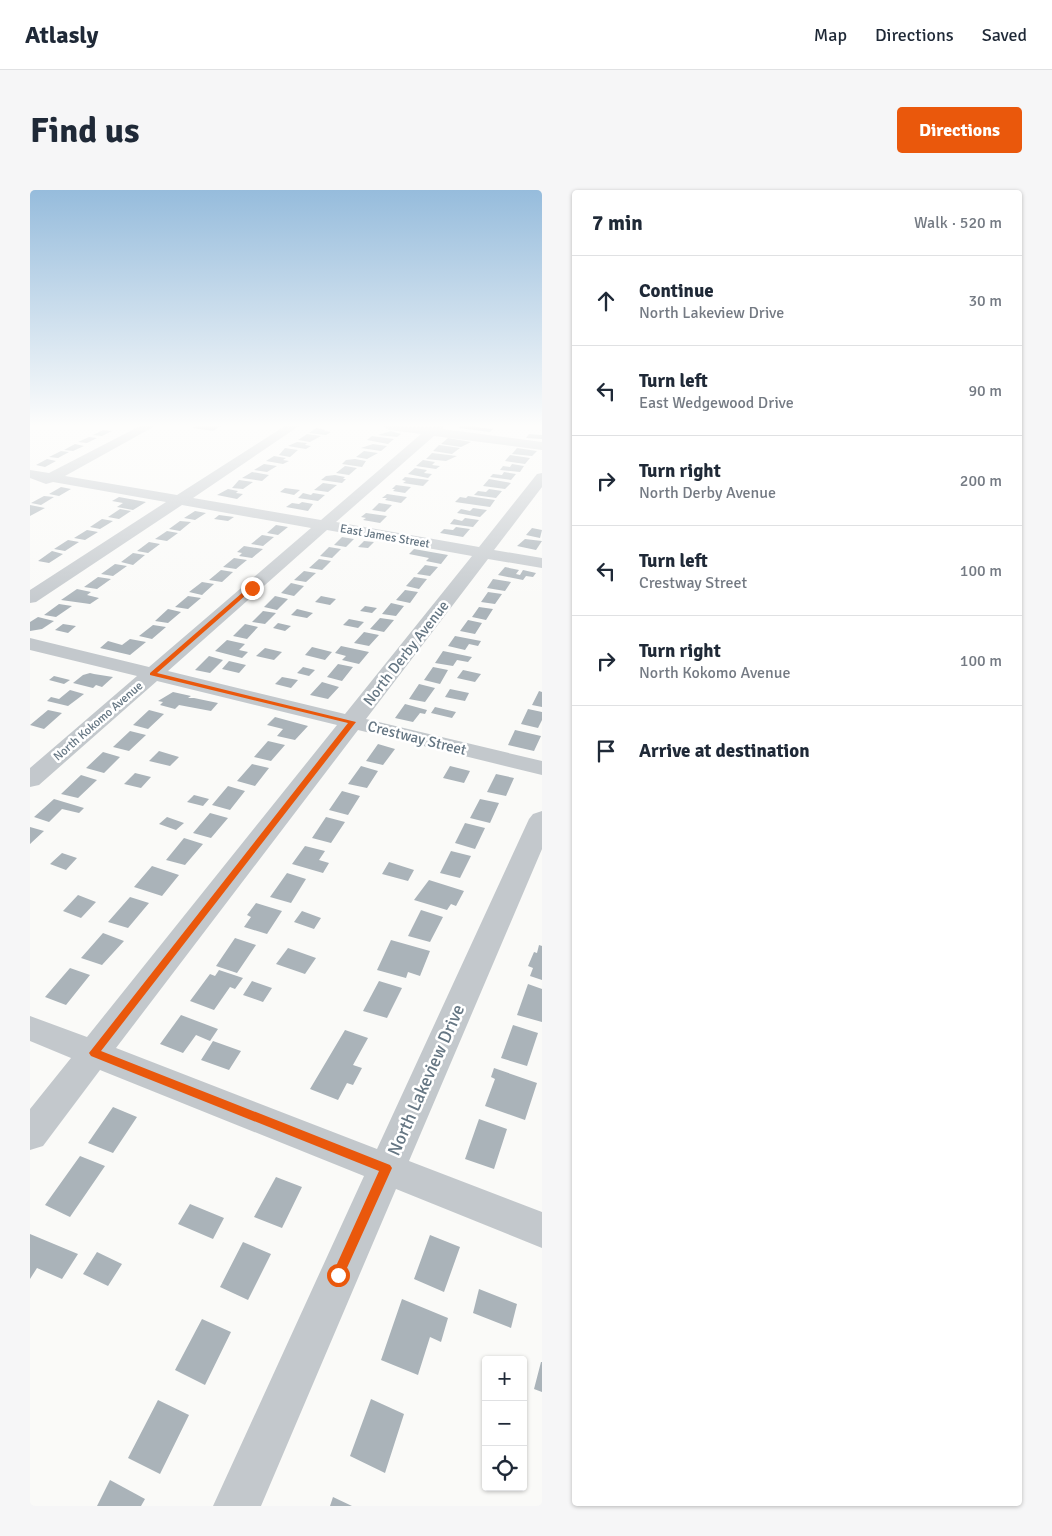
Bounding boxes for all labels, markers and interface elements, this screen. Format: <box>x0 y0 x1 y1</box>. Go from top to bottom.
text: Atlasly <box>25 20 98 50</box>
text: Map <box>814 24 847 46</box>
text: Directions <box>875 24 954 46</box>
text: Saved <box>982 24 1027 46</box>
button: Directions <box>897 107 1022 153</box>
text: Find us <box>30 109 140 152</box>
text: 7 min <box>592 210 643 236</box>
text: Walk · 520 m <box>914 213 1002 233</box>
text: Continue <box>639 279 714 303</box>
icon: ahead <box>592 287 620 315</box>
text: 30 m <box>968 291 1002 311</box>
text: North Lakeview Drive <box>639 303 784 323</box>
text: Turn left <box>639 369 708 393</box>
icon: left <box>592 377 620 405</box>
text: 90 m <box>968 381 1002 401</box>
text: East Wedgewood Drive <box>639 393 794 413</box>
text: Turn right <box>639 459 721 483</box>
icon: right <box>592 467 620 495</box>
text: 200 m <box>960 471 1002 491</box>
text: North Derby Avenue <box>639 483 776 503</box>
street label: East James Street <box>339 521 431 552</box>
text: Turn left <box>639 549 708 573</box>
icon: left <box>592 557 620 585</box>
text: 100 m <box>960 561 1002 581</box>
text: Crestway Street <box>639 573 747 593</box>
route end <box>241 577 264 600</box>
street label: North Derby Avenue <box>359 597 453 709</box>
text: Turn right <box>639 639 721 663</box>
icon: right <box>592 647 620 675</box>
text: 100 m <box>960 651 1002 671</box>
text: North Kokomo Avenue <box>639 663 791 683</box>
street label: North Kokomo Avenue <box>51 678 146 764</box>
street label: Crestway Street <box>366 717 468 759</box>
icon: arrive <box>592 737 620 765</box>
text: Arrive at destination <box>639 739 810 763</box>
street label: North Lakeview Drive <box>383 1001 469 1159</box>
route start <box>327 1264 350 1287</box>
map controls <box>482 1356 527 1491</box>
button: + <box>482 1356 527 1401</box>
button: − <box>482 1401 527 1446</box>
button: locate <box>482 1446 527 1491</box>

